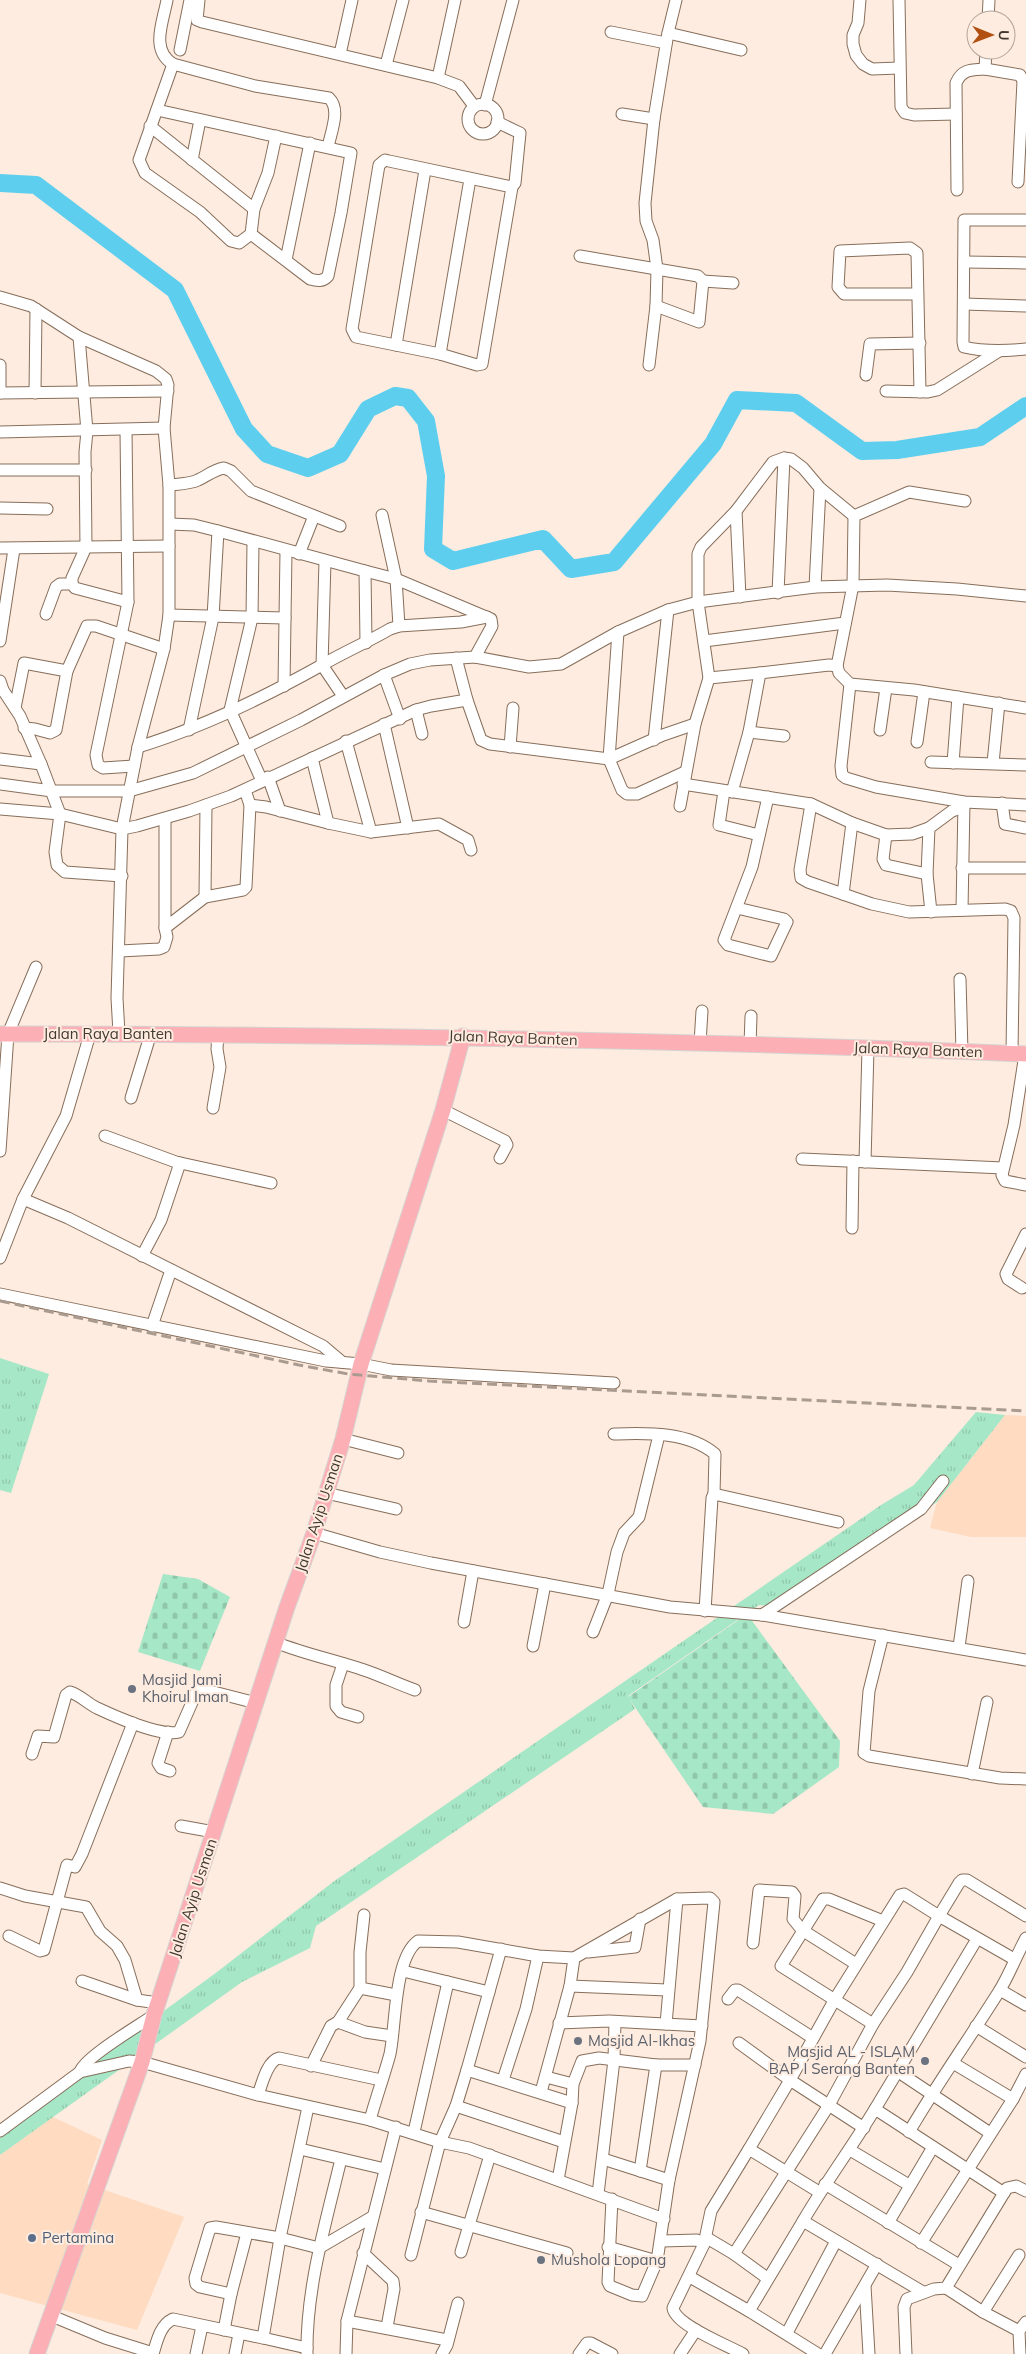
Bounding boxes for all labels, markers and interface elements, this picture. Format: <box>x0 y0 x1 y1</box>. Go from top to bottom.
north arrow <box>966 10 1016 60</box>
text: U <box>995 30 1013 41</box>
street label: Jalan Raya Banten <box>43 1024 173 1043</box>
street label: Jalan Raya Banten <box>448 1026 578 1049</box>
street label: Jalan Raya Banten <box>853 1038 983 1061</box>
street label: Jalan Ayip Usman <box>290 1451 347 1575</box>
place label: Masjid Jami Khoirul Iman <box>142 1670 229 1706</box>
marker: Masjid Jami Khoirul Iman <box>126 1683 138 1695</box>
street label: Jalan Ayip Usman <box>164 1836 221 1960</box>
place label: Masjid Al-Ikhas <box>588 2031 695 2050</box>
marker: Masjid Al-Ikhas <box>572 2035 584 2047</box>
place label: Masjid AL - ISLAM BAP I Serang Banten <box>769 2042 915 2078</box>
marker: Masjid AL - ISLAM BAP I Serang Banten <box>919 2055 931 2067</box>
place label: Pertamina <box>42 2228 114 2247</box>
marker: Pertamina <box>26 2232 38 2244</box>
place label: Mushola Lopang <box>551 2250 666 2269</box>
marker: Mushola Lopang <box>535 2254 547 2266</box>

